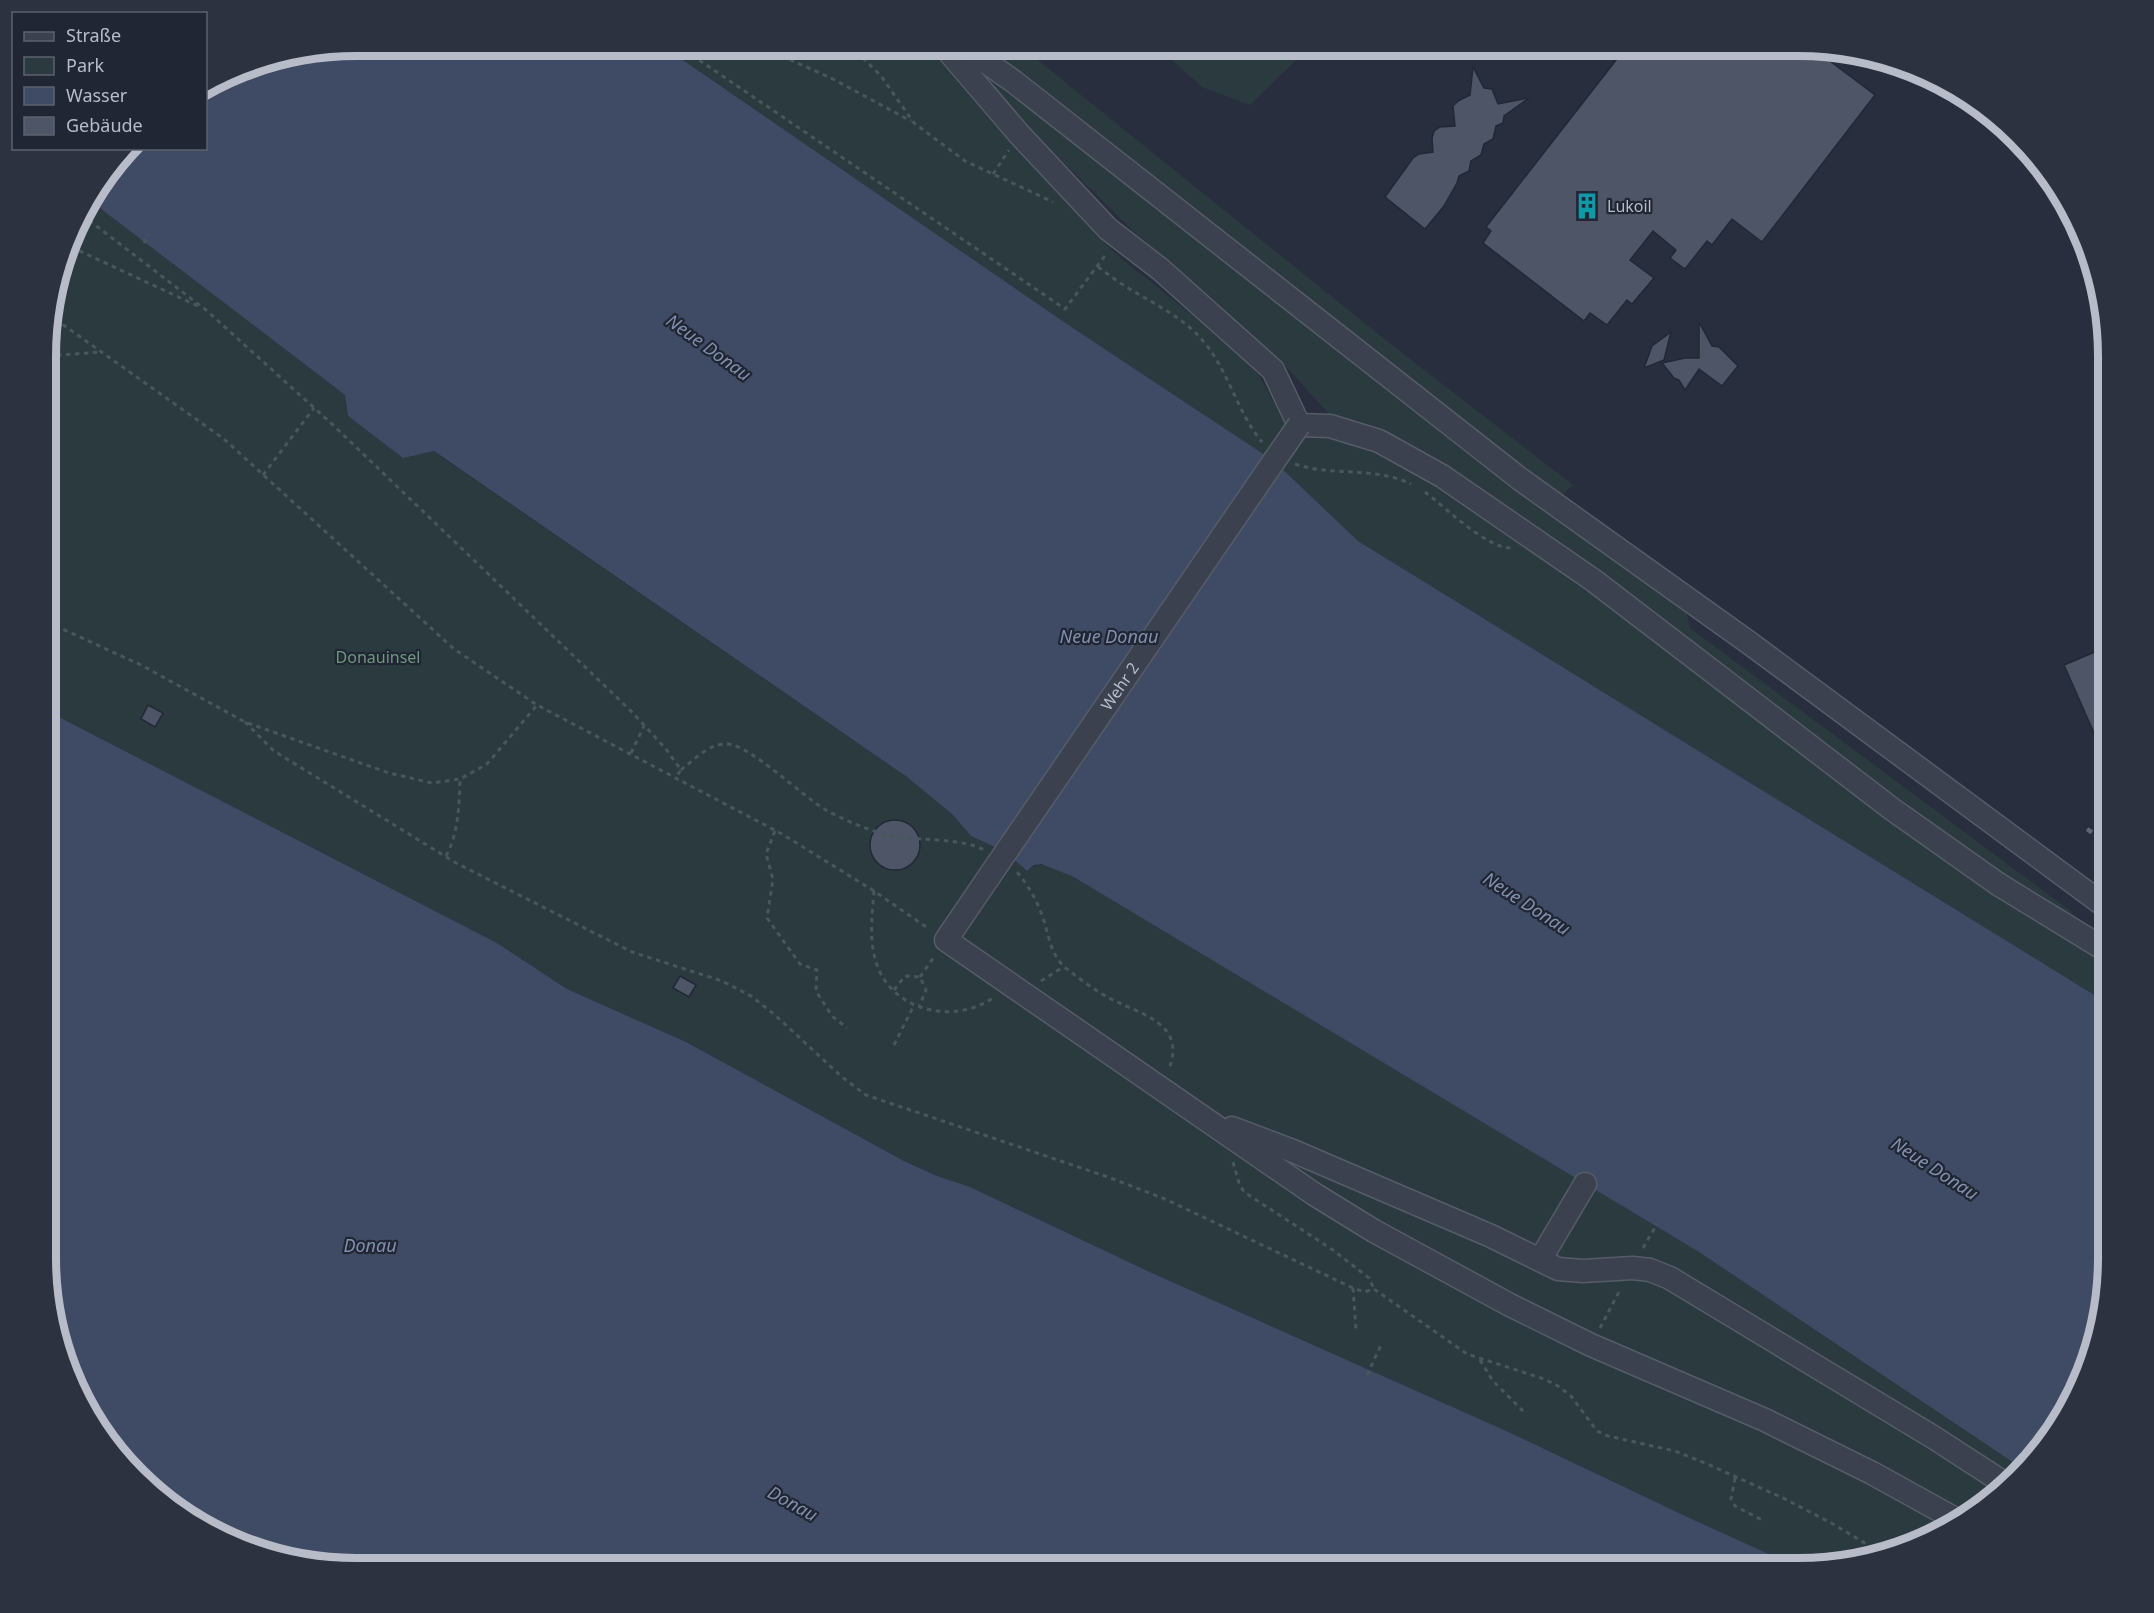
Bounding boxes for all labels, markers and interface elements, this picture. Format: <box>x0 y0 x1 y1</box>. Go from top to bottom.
legend <box>12 12 207 150</box>
text: Straße <box>66 23 121 47</box>
text: Park <box>66 53 104 77</box>
text: Wasser <box>66 83 128 107</box>
text: Gebäude <box>66 113 143 137</box>
building icon: Lukoil <box>1572 191 1602 221</box>
place label: Lukoil <box>1607 195 1652 217</box>
water label: Neue Donau <box>662 308 756 386</box>
water label: Neue Donau <box>1060 624 1159 648</box>
park label: Donauinsel <box>336 646 420 668</box>
street label: Wehr 2 <box>1095 658 1144 714</box>
water label: Neue Donau <box>1479 866 1575 940</box>
water label: Neue Donau <box>1887 1131 1983 1205</box>
water label: Donau <box>343 1233 397 1257</box>
water label: Donau <box>764 1480 822 1526</box>

